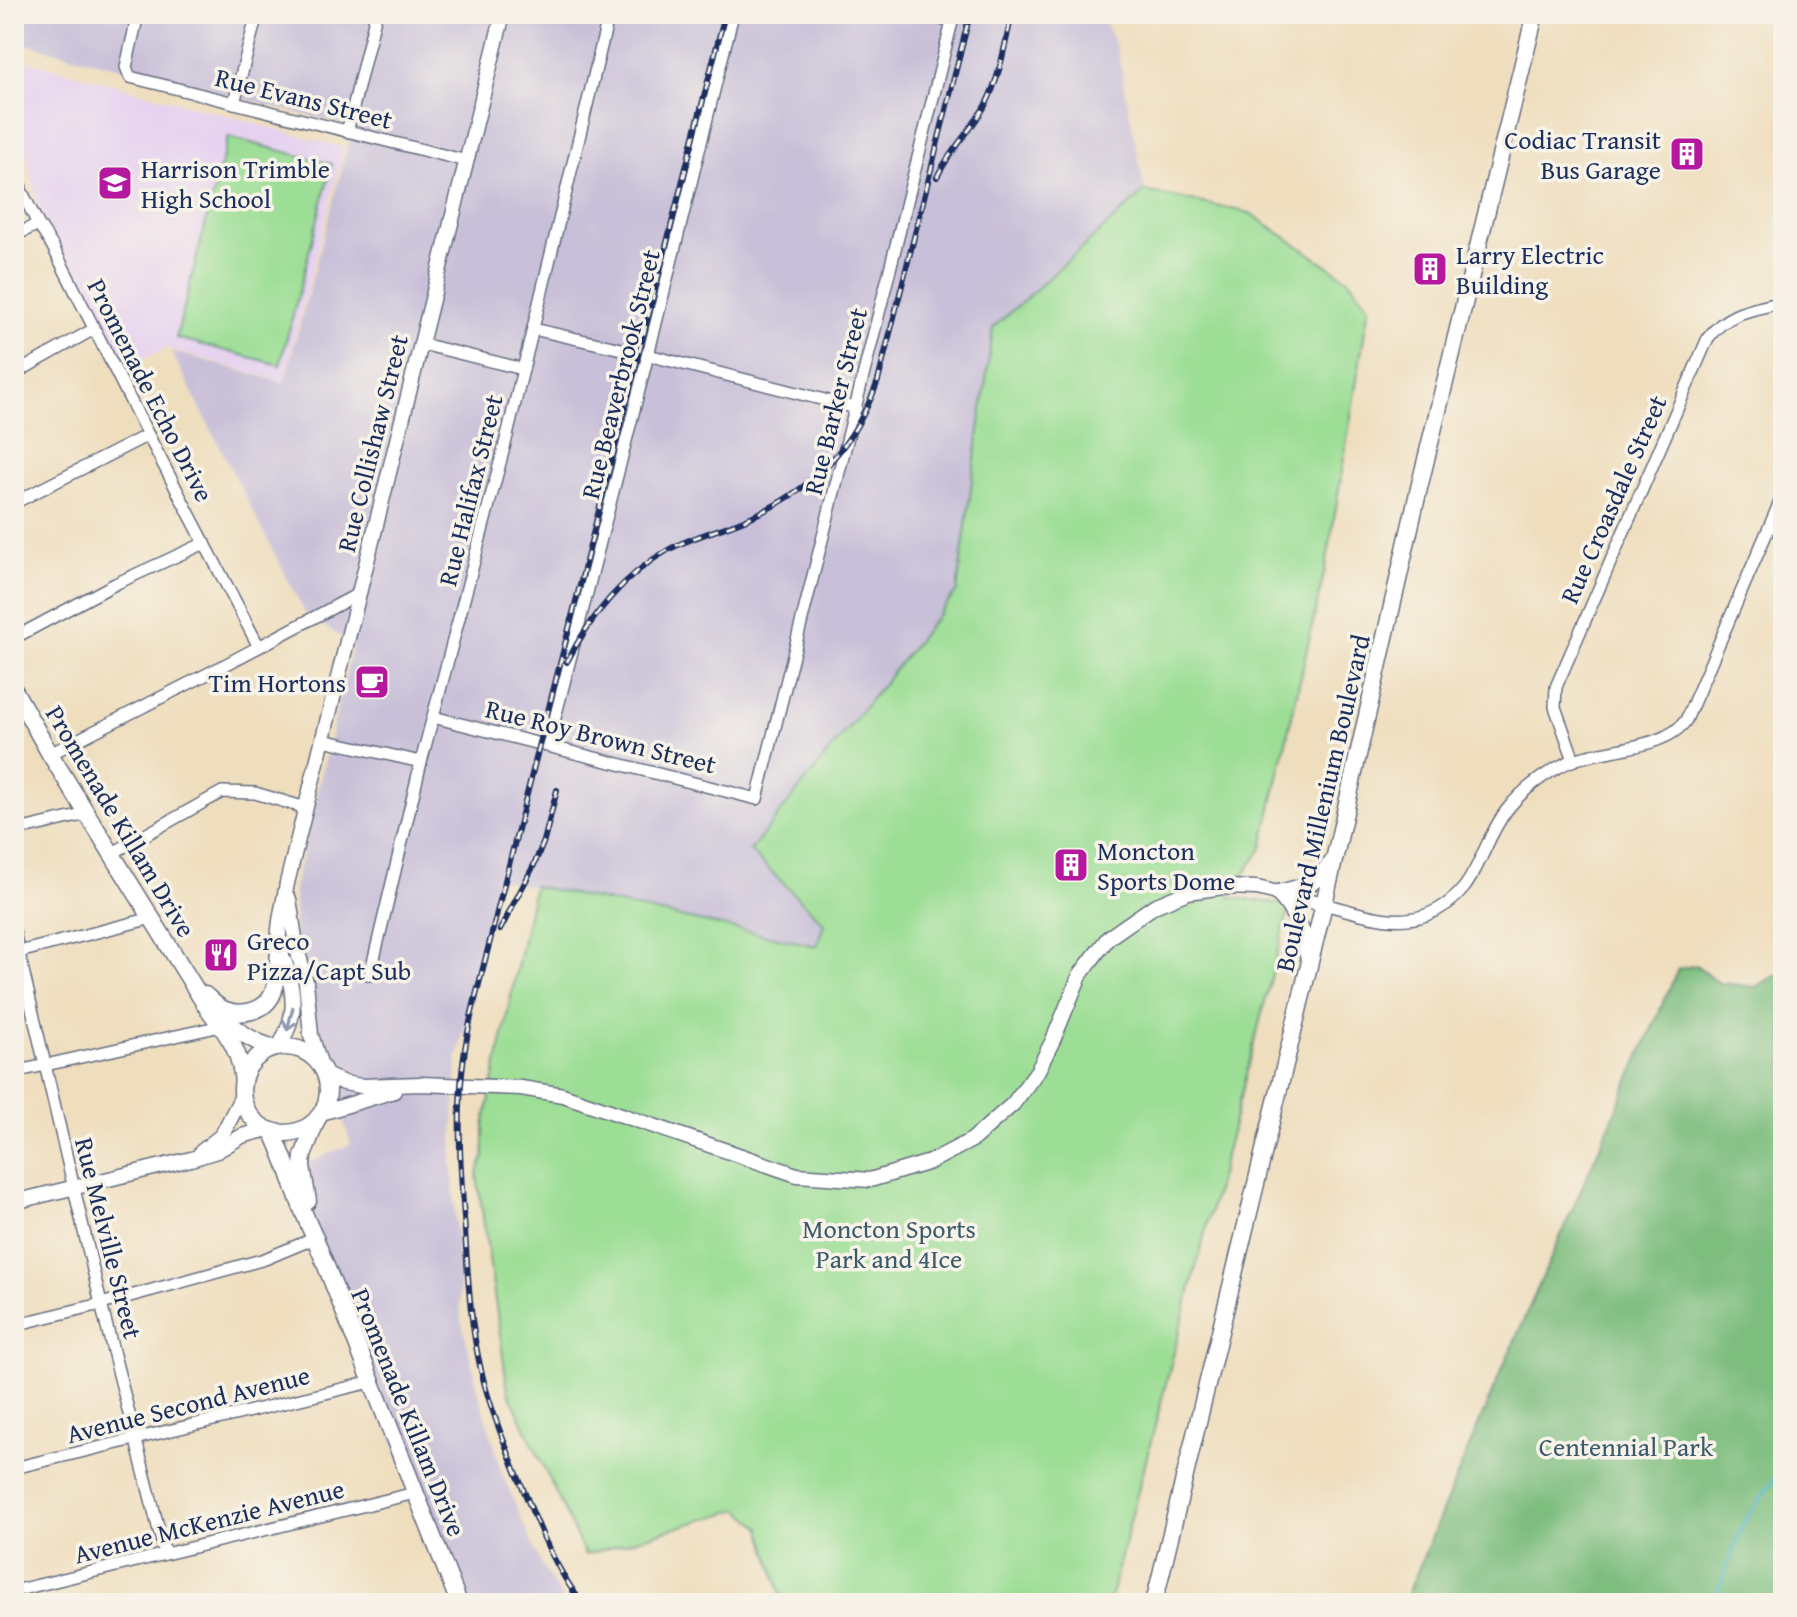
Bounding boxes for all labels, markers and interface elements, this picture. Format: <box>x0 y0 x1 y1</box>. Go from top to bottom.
street label: Rue Evans Street <box>211 57 397 139</box>
place label: Codiac Transit Bus Garage <box>1504 120 1661 189</box>
building icon: Codiac Transit Bus Garage <box>1668 135 1706 173</box>
place label: Harrison Trimble High School <box>141 149 330 218</box>
school or university icon: Harrison Trimble High School <box>96 164 134 202</box>
place label: Larry Electric Building <box>1456 235 1604 304</box>
street label: Rue Beaverbrook Street <box>570 245 670 503</box>
building icon: Larry Electric Building <box>1411 250 1449 288</box>
street label: Promenade Echo Drive <box>78 272 224 508</box>
street label: Rue Barker Street <box>793 303 877 499</box>
street label: Rue Collishaw Street <box>326 330 418 556</box>
street label: Rue Croasdale Street <box>1550 389 1676 609</box>
street label: Rue Halifax Street <box>427 390 513 590</box>
street label: Boulevard Millenium Boulevard <box>1264 630 1380 976</box>
place label: Tim Hortons <box>209 663 346 702</box>
cafe icon: Tim Hortons <box>353 663 391 701</box>
street label: Rue Roy Brown Street <box>482 688 720 784</box>
street label: Promenade Killam Drive <box>36 698 206 944</box>
place label: Moncton Sports Dome <box>1097 831 1235 900</box>
building icon: Moncton Sports Dome <box>1052 846 1090 884</box>
place label: Greco Pizza/Capt Sub <box>247 921 411 990</box>
restaurant icon: Greco Pizza/Capt Sub <box>202 936 240 974</box>
one-way arrow <box>282 1006 297 1032</box>
street label: Rue Melville Street <box>65 1133 153 1343</box>
park label: Moncton Sports Park and 4Ice <box>802 1209 976 1278</box>
street label: Promenade Killam Drive <box>341 1282 477 1542</box>
street label: Avenue Second Avenue <box>62 1355 314 1453</box>
park label: Centennial Park <box>1539 1427 1714 1466</box>
street label: Avenue McKenzie Avenue <box>70 1469 348 1573</box>

